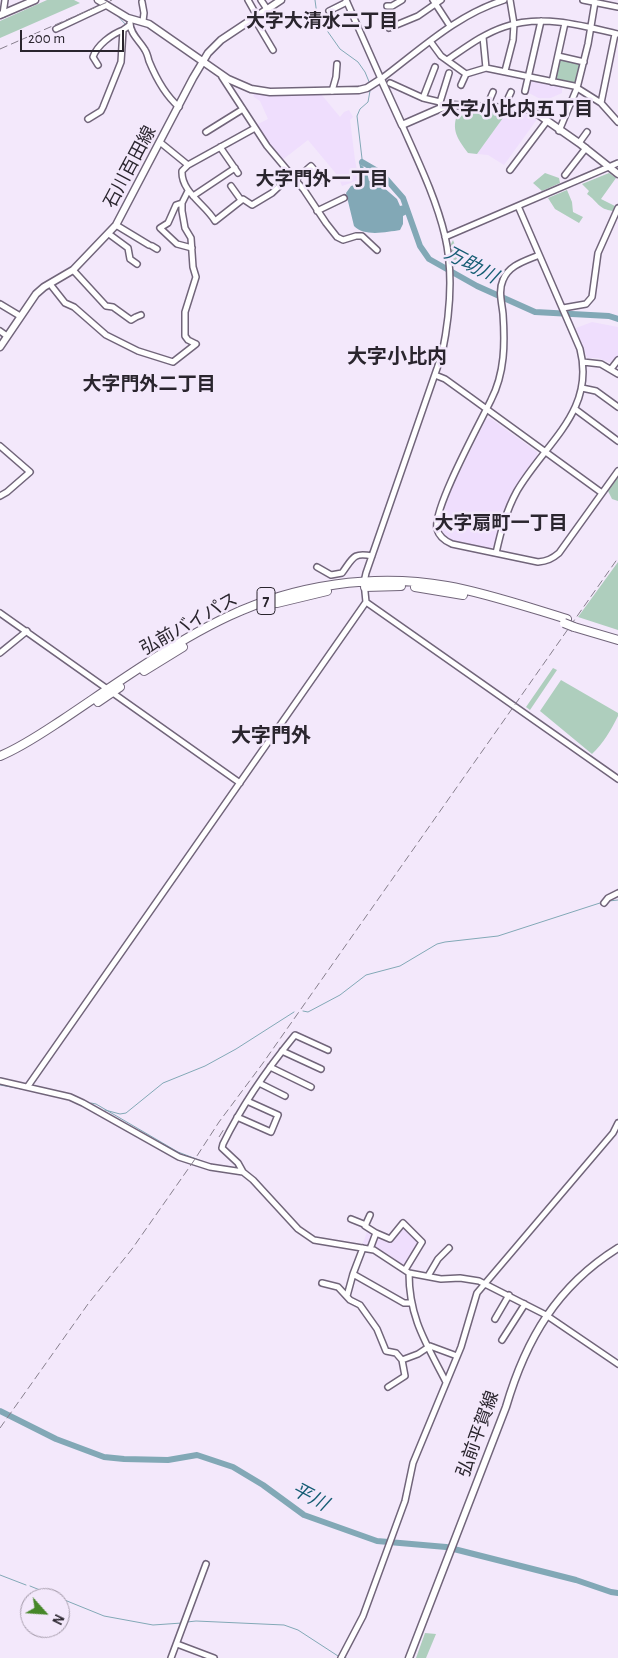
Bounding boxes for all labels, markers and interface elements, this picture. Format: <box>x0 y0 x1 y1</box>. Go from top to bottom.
district label: 大字大清水二丁目 <box>246 10 398 32</box>
scale bar <box>22 20 126 52</box>
text: 200 m <box>28 31 65 46</box>
district label: 大字小比内五丁目 <box>441 98 593 120</box>
street label: 石川百田線 <box>99 122 161 212</box>
district label: 大字門外一丁目 <box>256 168 388 190</box>
water label: 万助川 <box>440 242 502 288</box>
district label: 大字小比内 <box>347 345 447 369</box>
district label: 大字門外二丁目 <box>83 373 215 395</box>
district label: 大字扇町一丁目 <box>435 512 567 534</box>
street label: 弘前バイパス <box>137 588 241 660</box>
road number: 7 <box>257 588 275 614</box>
district label: 大字門外 <box>231 724 311 748</box>
street label: 弘前平賀線 <box>452 1388 504 1480</box>
water label: 平川 <box>288 1478 332 1516</box>
north arrow <box>20 1588 70 1638</box>
text: N <box>49 1612 66 1627</box>

